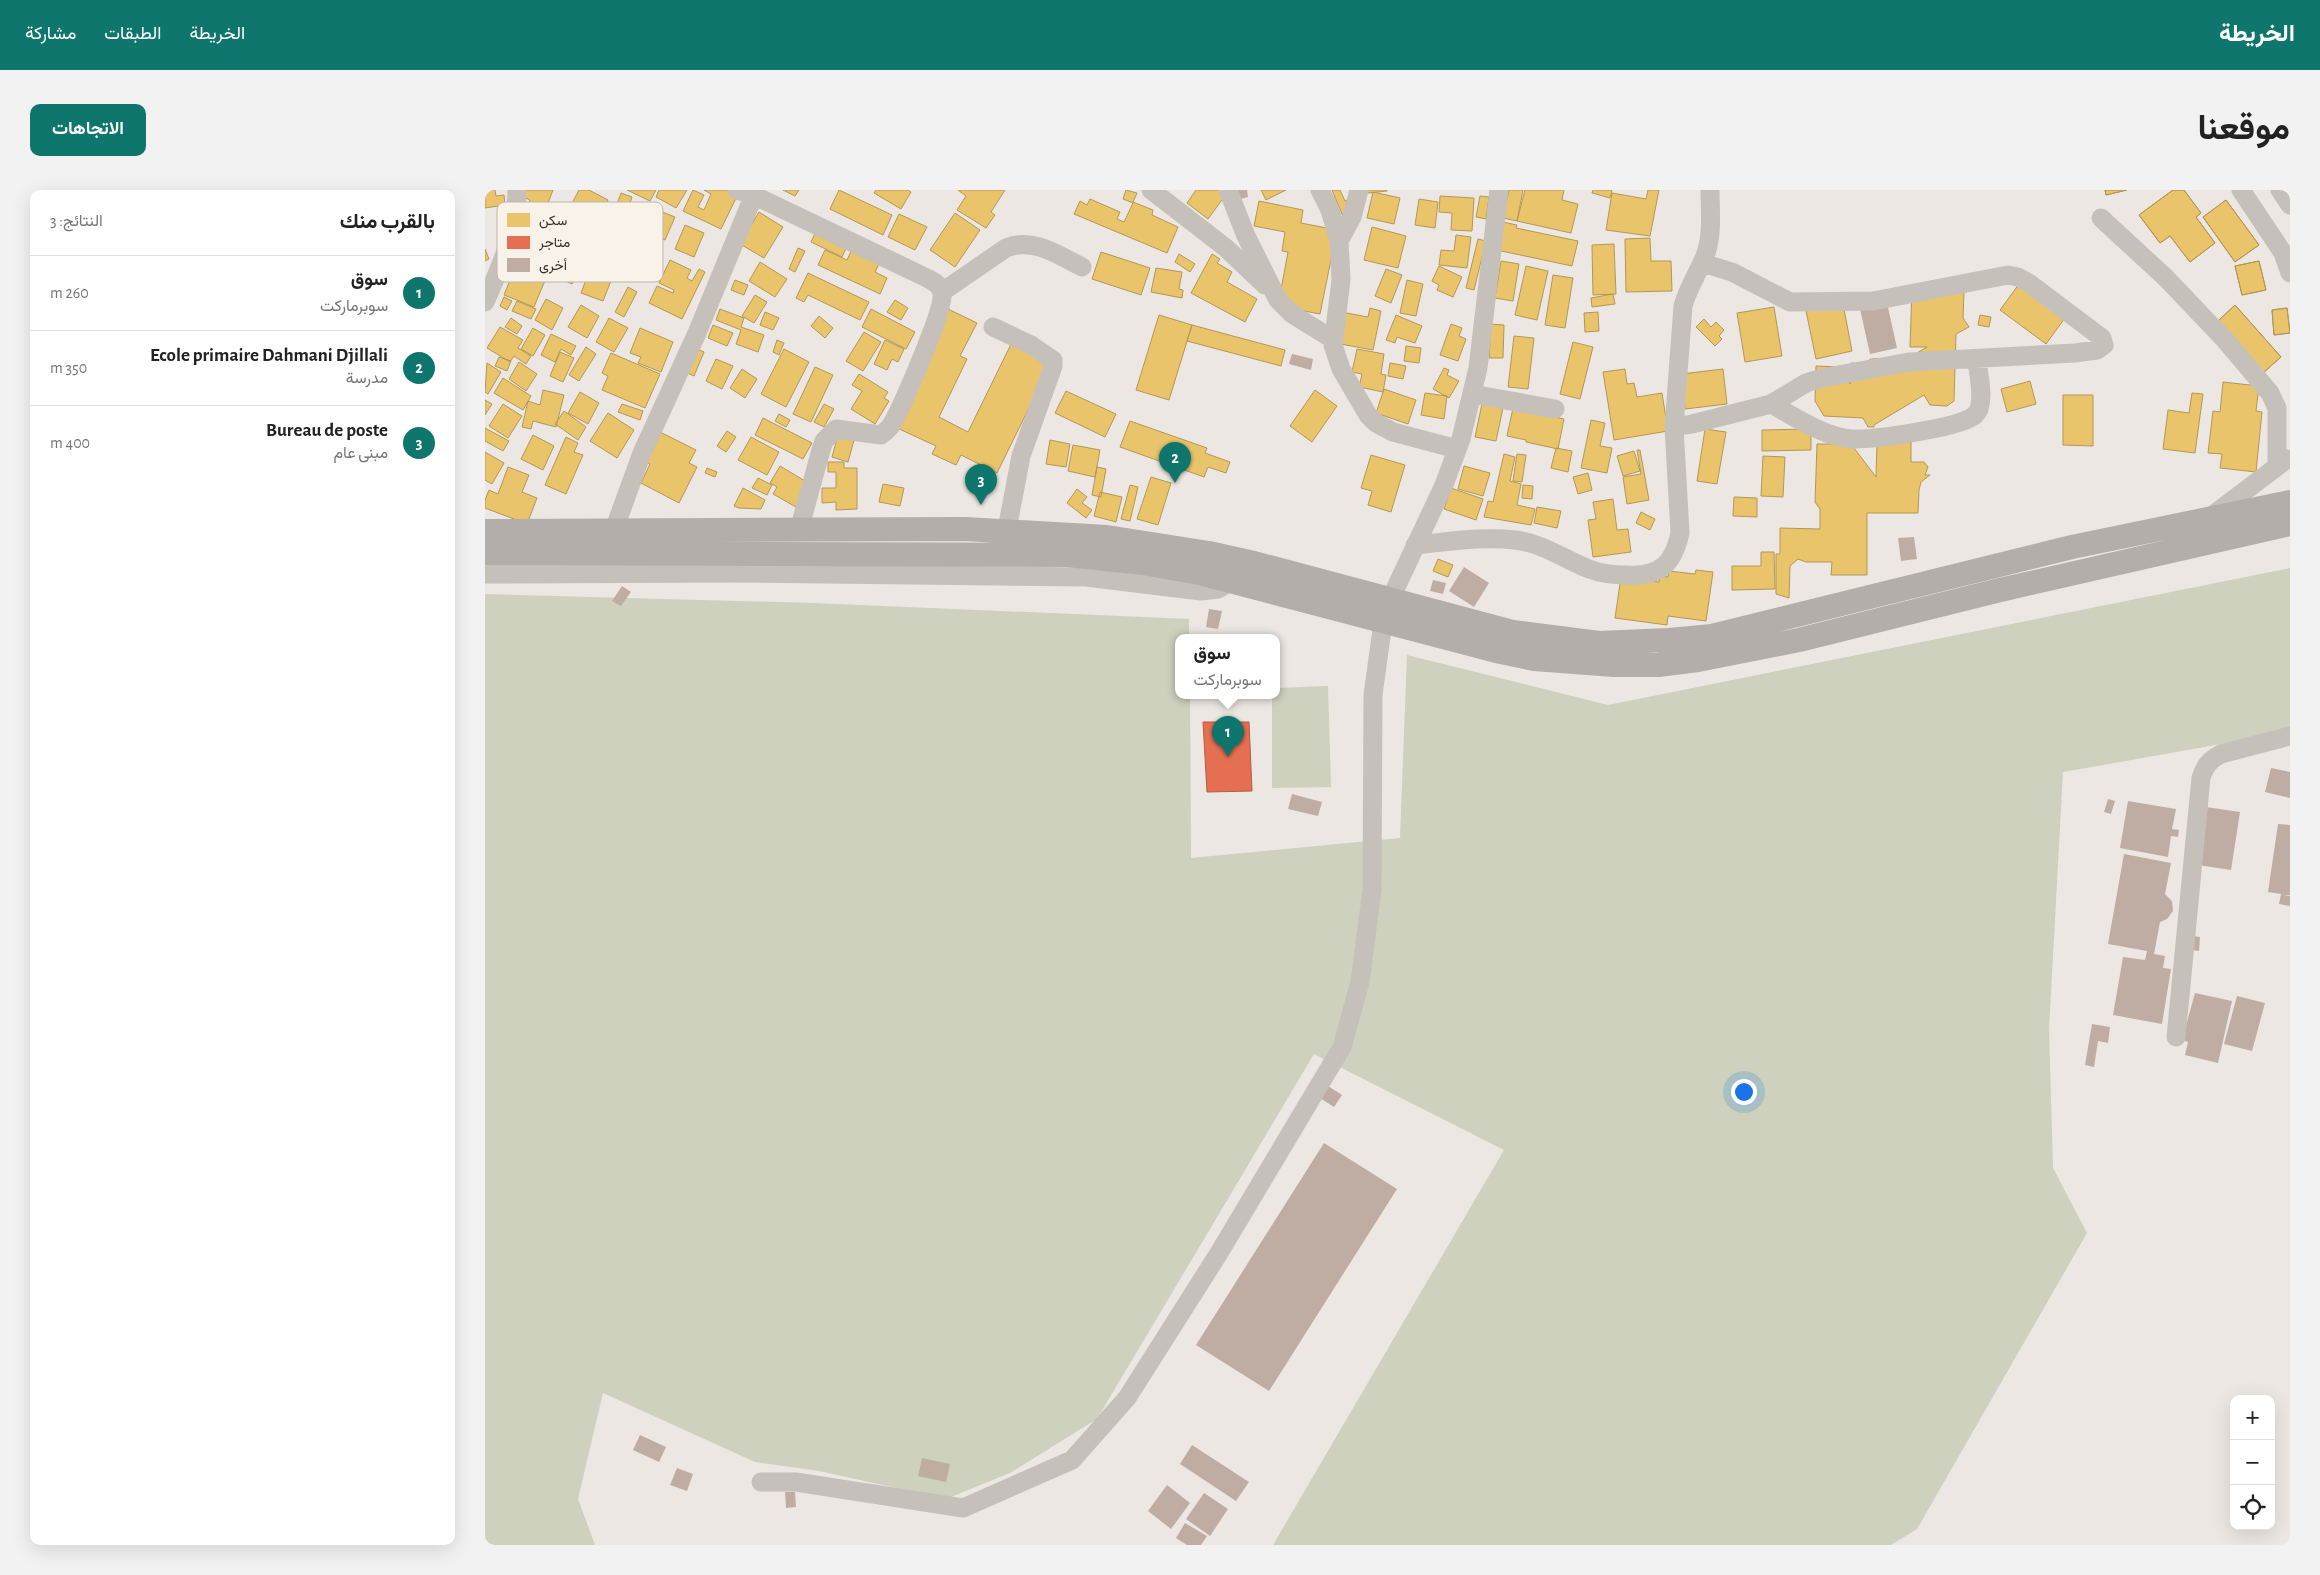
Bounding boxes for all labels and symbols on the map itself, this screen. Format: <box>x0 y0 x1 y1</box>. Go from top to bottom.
legend <box>497 202 663 282</box>
text: سكن <box>539 214 567 229</box>
text: متاجر <box>538 236 570 251</box>
text: أخرى <box>539 258 567 274</box>
pin: 2 <box>1159 442 1191 483</box>
pin: 3 <box>965 464 997 505</box>
pin: 1 <box>1212 716 1244 757</box>
your location <box>1731 1079 1757 1105</box>

